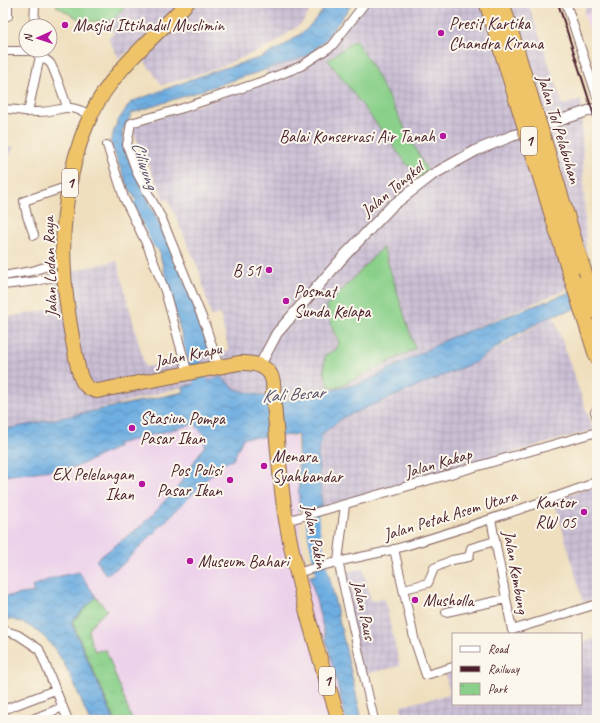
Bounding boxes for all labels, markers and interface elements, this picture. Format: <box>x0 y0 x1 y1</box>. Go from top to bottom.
place label: Presit Kartika Chandra Kirana <box>449 13 545 54</box>
place label: Masjid Ittihadul Muslimin <box>73 15 225 36</box>
north arrow <box>18 18 58 58</box>
marker: Masjid Ittihadul Muslimin <box>60 20 70 30</box>
marker: Presit Kartika Chandra Kirana <box>436 28 446 38</box>
text: N <box>21 33 35 42</box>
street label: Jalan Tol Pelabuhan <box>532 71 586 187</box>
place label: Balai Konservasi Air Tanah <box>279 126 435 147</box>
road number: 1 <box>521 127 537 155</box>
marker: Balai Konservasi Air Tanah <box>438 131 448 141</box>
water label: Ciliwung <box>127 138 164 194</box>
street label: Jalan Tongkol <box>356 155 430 222</box>
road number: 1 <box>62 169 78 197</box>
street label: Jalan Lodan Raya <box>38 214 62 319</box>
place label: B 51 <box>233 260 262 281</box>
marker: B 51 <box>264 265 274 275</box>
place label: Posmat Sunda Kelapa <box>294 281 372 322</box>
marker: Posmat Sunda Kelapa <box>281 296 291 306</box>
street label: Jalan Krapu <box>152 337 225 373</box>
water label: Kali Besar <box>261 381 328 407</box>
place label: Stasiun Pompa Pasar Ikan <box>140 408 226 449</box>
marker: Stasiun Pompa Pasar Ikan <box>127 423 137 433</box>
street label: Jalan Kakap <box>401 443 475 483</box>
place label: Menara Syahbandar <box>272 446 344 487</box>
place label: Pos Polisi Pasar Ikan <box>157 460 224 501</box>
marker: Menara Syahbandar <box>259 461 269 471</box>
place label: EX Pelelangan Ikan <box>52 464 134 505</box>
marker: Pos Polisi Pasar Ikan <box>225 475 235 485</box>
marker: EX Pelelangan Ikan <box>137 479 147 489</box>
street label: Jalan Petak Asem Utara <box>380 484 521 546</box>
place label: Kantor RW 05 <box>535 492 578 533</box>
street label: Jalan Pakin <box>298 501 332 571</box>
marker: Kantor RW 05 <box>579 507 589 517</box>
street label: Jalan Kembung <box>498 528 534 616</box>
place label: Museum Bahari <box>198 551 291 572</box>
marker: Museum Bahari <box>185 556 195 566</box>
street label: Jalan Paus <box>347 577 381 644</box>
place label: Musholla <box>423 590 476 611</box>
marker: Musholla <box>410 595 420 605</box>
legend <box>452 633 582 705</box>
text: Road <box>488 641 510 657</box>
text: Railway <box>488 661 520 677</box>
road number: 1 <box>319 667 335 695</box>
text: Park <box>488 681 509 697</box>

